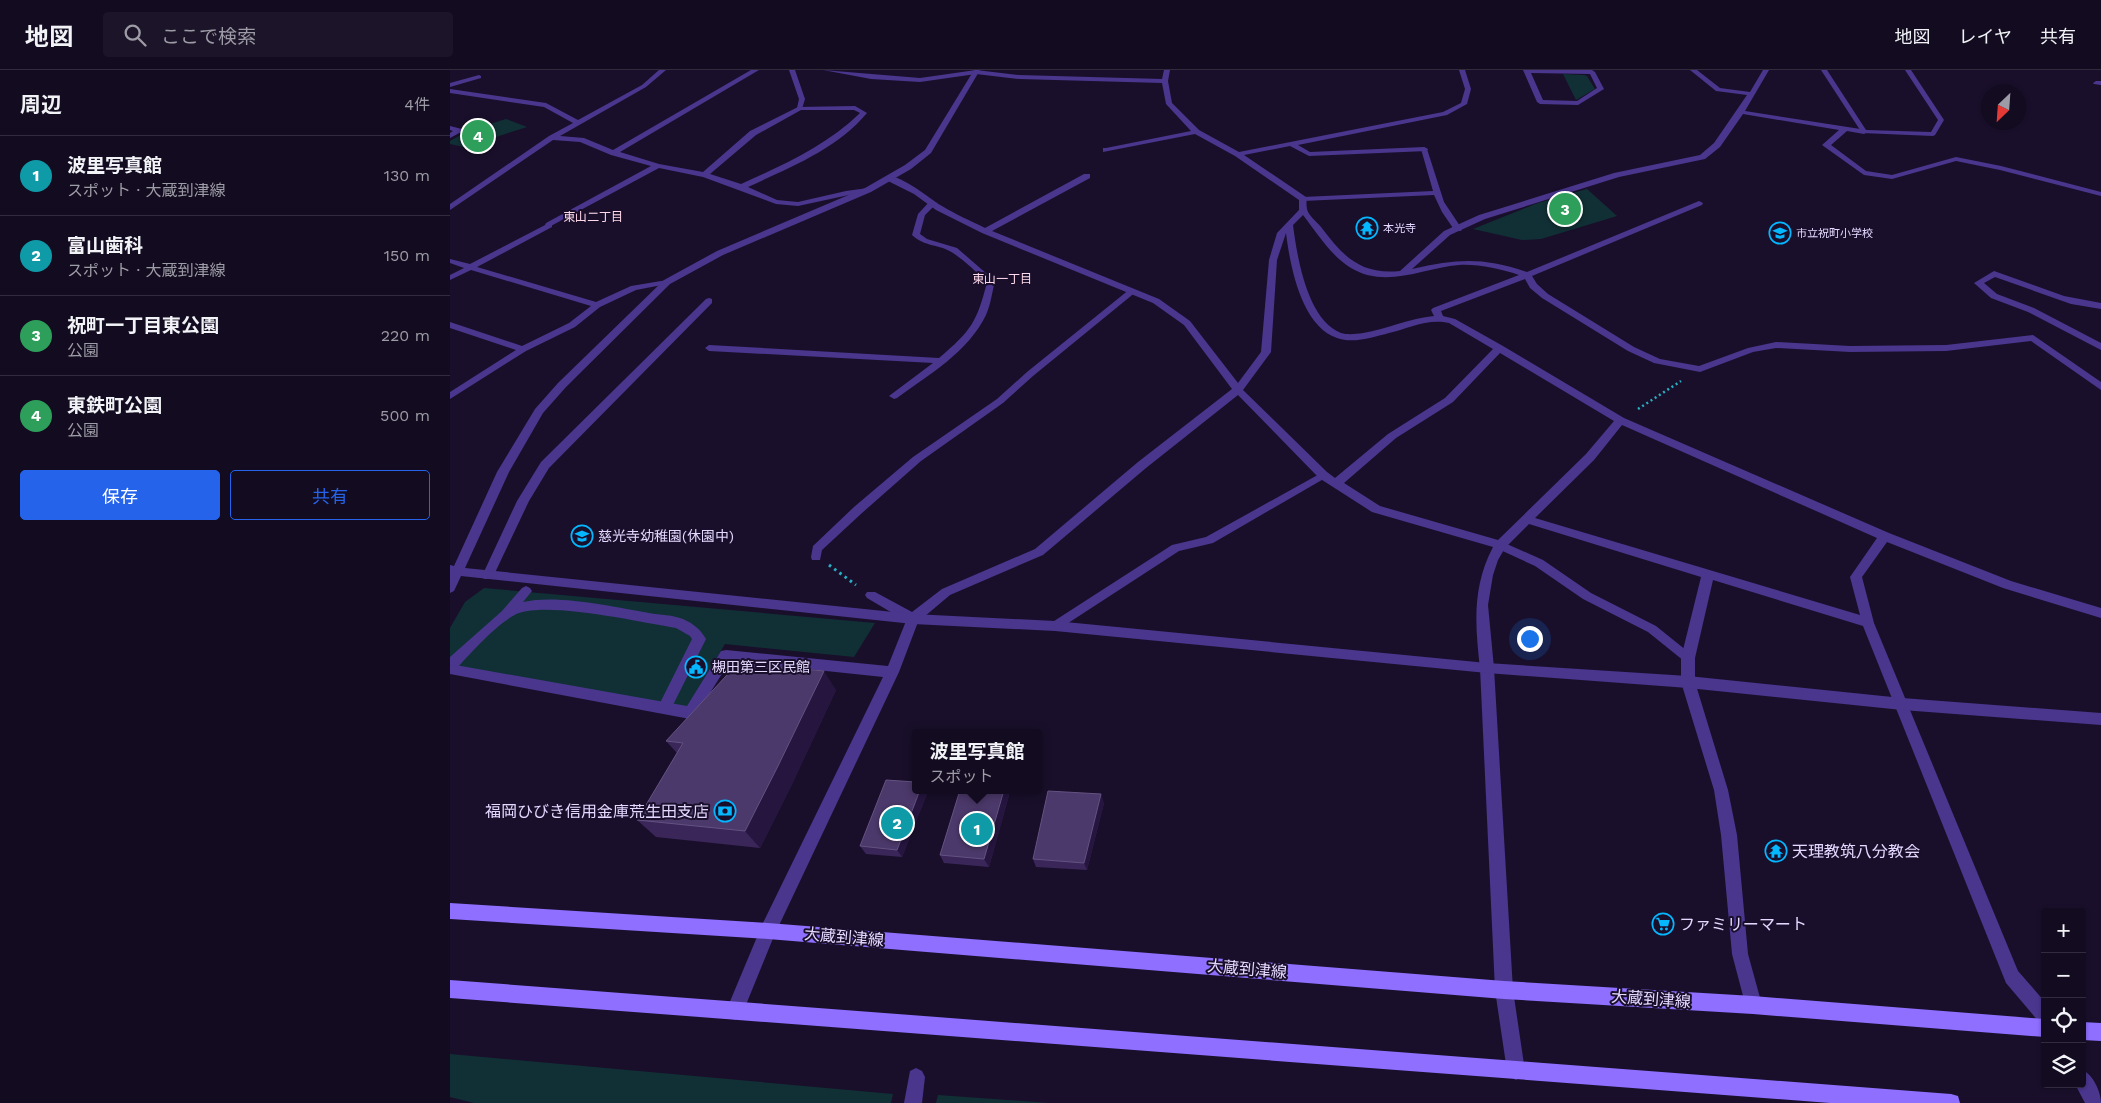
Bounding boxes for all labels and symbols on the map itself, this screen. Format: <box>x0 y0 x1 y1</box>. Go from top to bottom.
north arrow <box>1981 85 2026 130</box>
pin: 4 <box>462 117 494 155</box>
pin: 3 <box>1549 190 1581 228</box>
district label: 東山二丁目 <box>563 210 623 224</box>
temple icon: 本光寺 <box>1355 216 1379 240</box>
school or university icon: 市立祝町小学校 <box>1768 221 1792 245</box>
place label: 本光寺 <box>1383 222 1416 235</box>
place label: 市立祝町小学校 <box>1796 227 1873 240</box>
district label: 東山一丁目 <box>972 272 1032 286</box>
school or university icon: 慈光寺幼稚園(休園中) <box>570 524 594 548</box>
place label: 慈光寺幼稚園(休園中) <box>598 528 734 544</box>
your location <box>1517 626 1543 652</box>
public building icon: 槻田第三区民館 <box>684 655 708 679</box>
place label: 槻田第三区民館 <box>712 659 810 675</box>
bank icon: 福岡ひびき信用金庫荒生田支店 <box>713 799 737 823</box>
place label: 福岡ひびき信用金庫荒生田支店 <box>485 802 709 821</box>
pin: 2 <box>881 804 913 842</box>
pin: 1 <box>961 810 993 848</box>
temple icon: 天理教筑八分教会 <box>1764 839 1788 863</box>
place label: 天理教筑八分教会 <box>1792 842 1920 861</box>
supermarket icon: ファミリーマート <box>1651 912 1675 936</box>
place label: ファミリーマート <box>1679 915 1807 934</box>
street label: 大蔵到津線 <box>803 924 885 950</box>
street label: 大蔵到津線 <box>1206 956 1288 982</box>
street label: 大蔵到津線 <box>1610 987 1692 1011</box>

